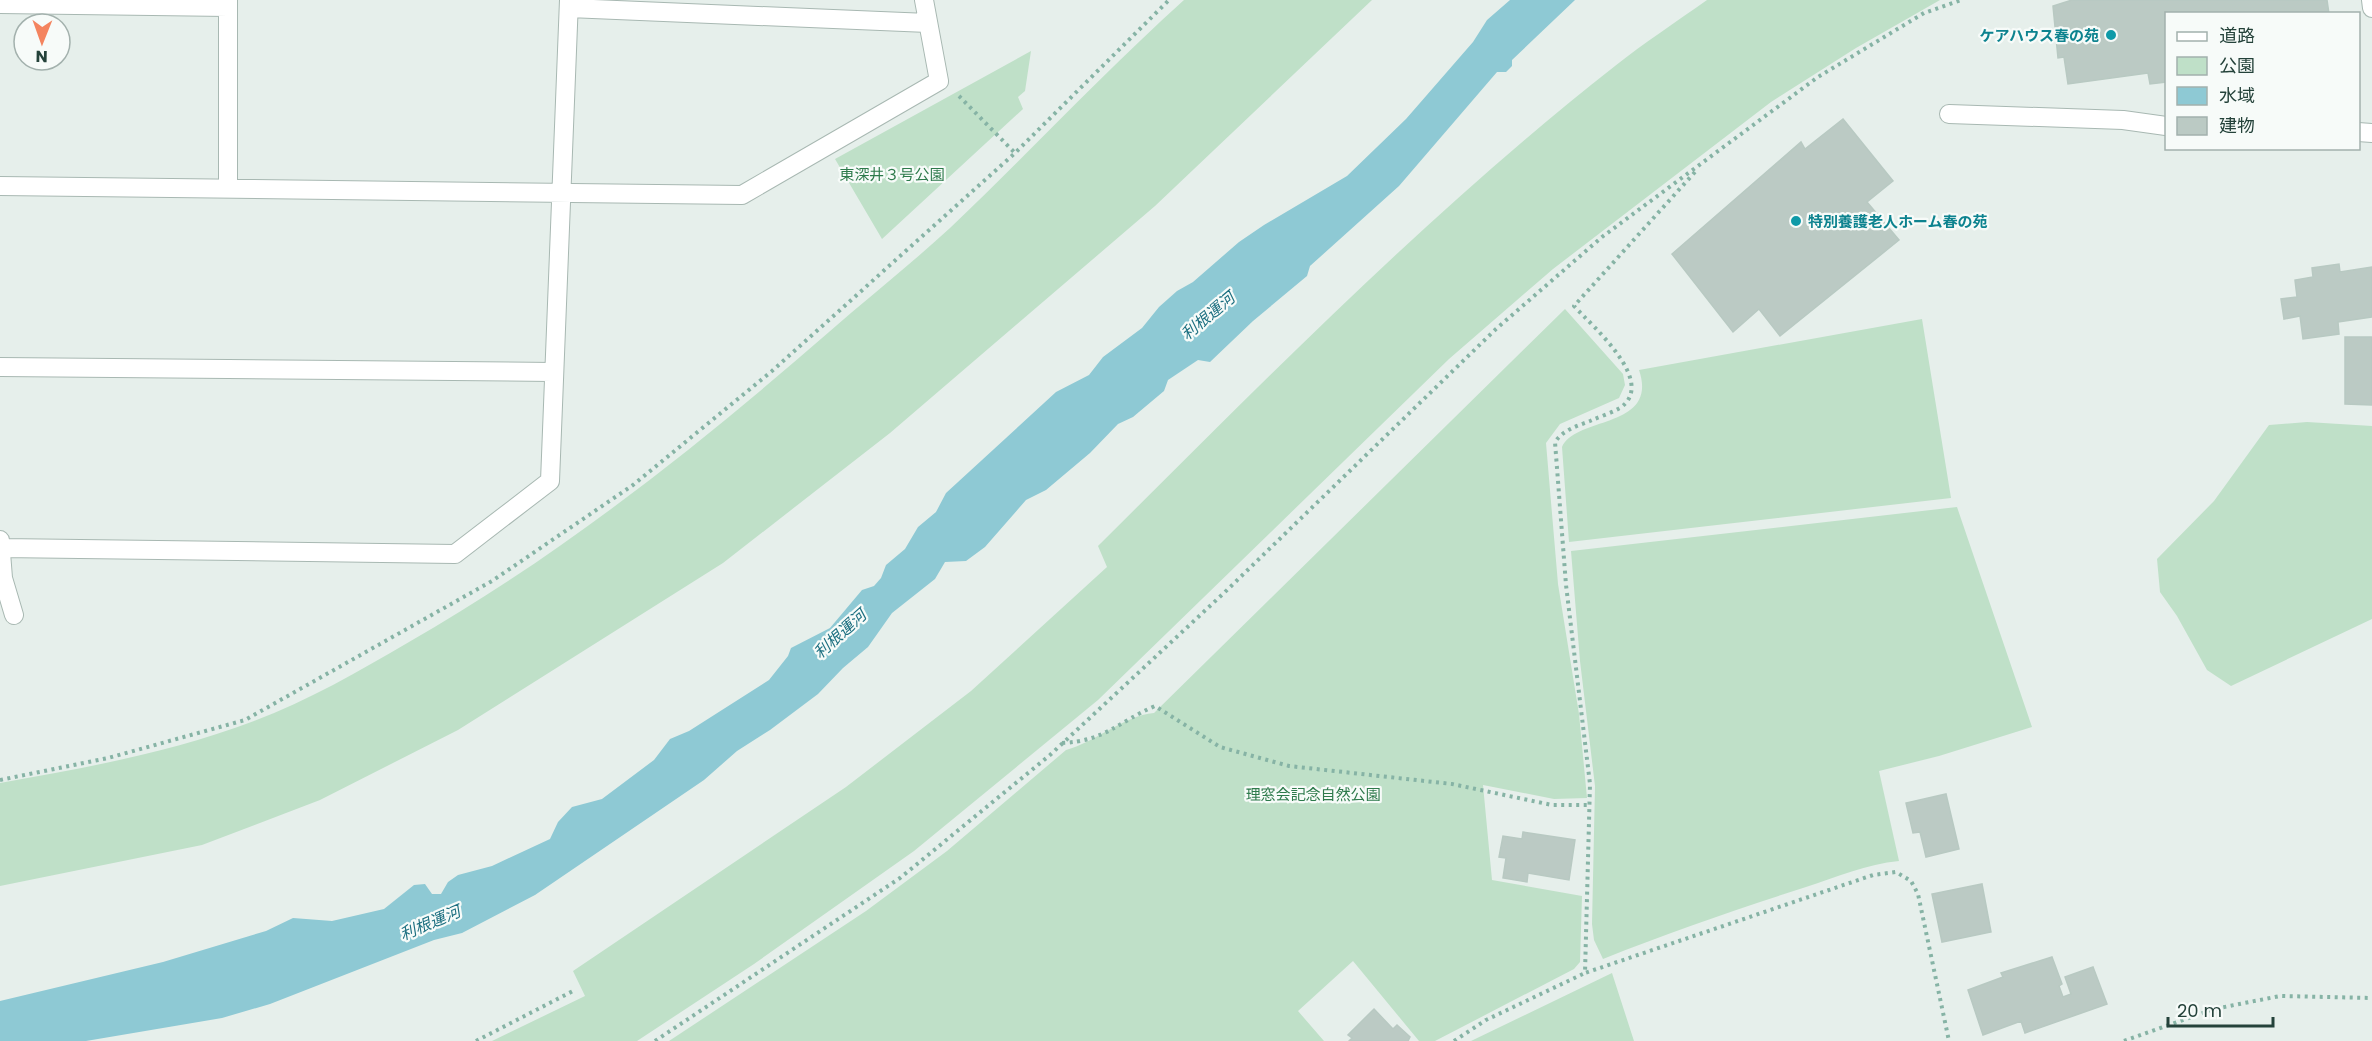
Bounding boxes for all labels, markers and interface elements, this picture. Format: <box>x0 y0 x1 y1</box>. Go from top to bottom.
north arrow <box>12 12 72 72</box>
legend <box>2165 12 2360 150</box>
text: 道路 <box>2219 23 2255 48</box>
place label: ケアハウス春の苑 <box>1980 25 2099 46</box>
marker: ケアハウス春の苑 <box>2104 28 2118 42</box>
text: N <box>36 45 48 68</box>
text: 公園 <box>2219 53 2255 78</box>
text: 水域 <box>2219 83 2255 108</box>
text: 建物 <box>2219 113 2255 138</box>
park label: 東深井３号公園 <box>839 164 945 185</box>
place label: 特別養護老人ホーム春の苑 <box>1808 211 1988 232</box>
marker: 特別養護老人ホーム春の苑 <box>1789 214 1803 228</box>
water label: 利根運河 <box>1176 285 1242 345</box>
water label: 利根運河 <box>809 602 874 664</box>
park label: 理窓会記念自然公園 <box>1245 784 1381 805</box>
water label: 利根運河 <box>396 899 467 946</box>
scale bar <box>2168 990 2273 1028</box>
text: 20 m <box>2177 998 2222 1023</box>

